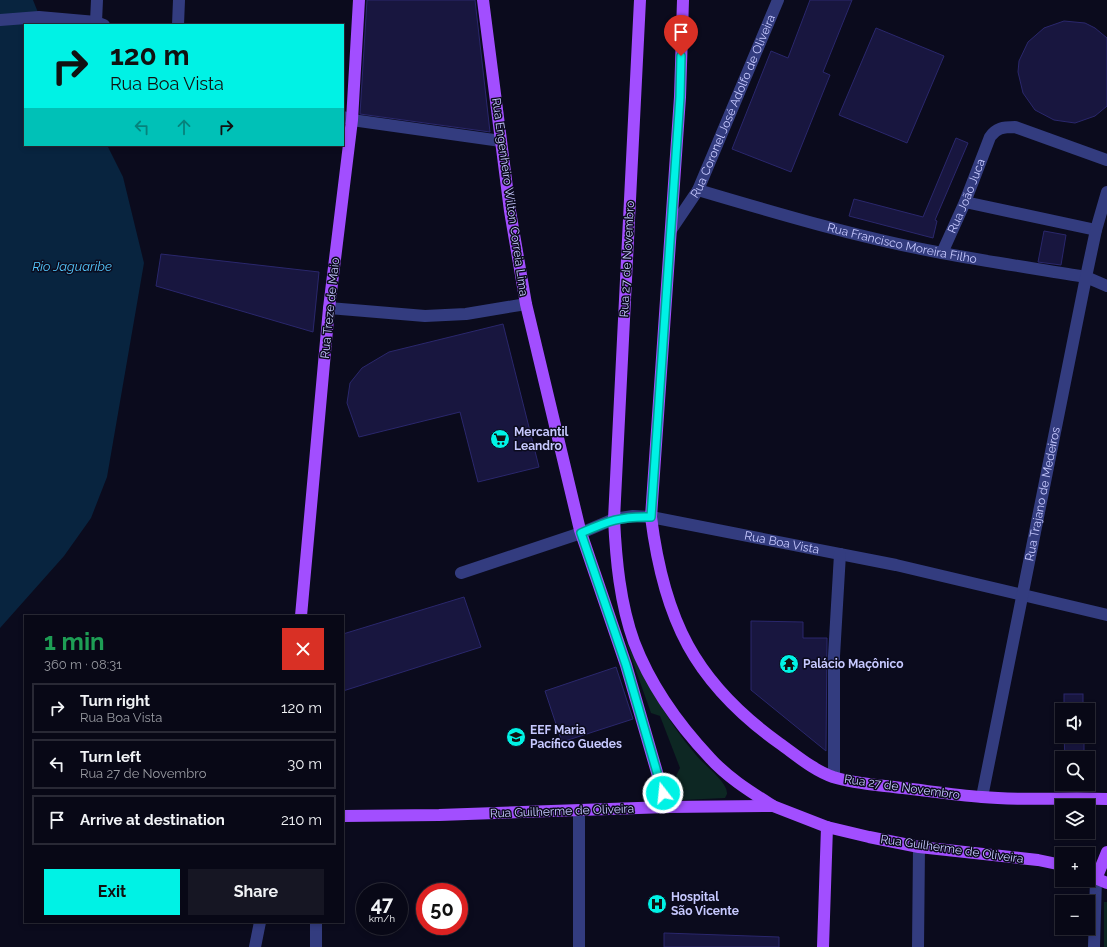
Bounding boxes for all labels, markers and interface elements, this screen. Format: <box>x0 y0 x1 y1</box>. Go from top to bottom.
street label: Rua Coronel José Adolfo de Oliveira <box>688 12 778 201</box>
pin <box>664 15 698 56</box>
icon: arrive <box>670 21 692 43</box>
text: 120 m <box>110 39 190 72</box>
icon: right <box>44 40 96 92</box>
text: Rua Boa Vista <box>110 73 224 94</box>
street label: Rua Engenheiro Wilton Correia Lima <box>489 97 531 297</box>
icon: left <box>131 116 153 138</box>
icon: ahead <box>173 116 195 138</box>
icon: right <box>215 116 237 138</box>
street label: Rua João Juca <box>945 157 988 236</box>
street label: Rua 27 de Novembro <box>617 200 637 318</box>
street label: Rua Francisco Moreira Filho <box>826 220 978 266</box>
street label: Rua Treze de Maio <box>318 257 342 359</box>
water label: Rio Jaguaribe <box>32 259 112 274</box>
place label: Mercantil Leandro <box>514 425 569 453</box>
street label: Rua Trajano de Medeiros <box>1022 425 1063 562</box>
supermarket icon: Mercantil Leandro <box>489 428 511 450</box>
street label: Rua Boa Vista <box>743 528 821 557</box>
text: 1 min <box>44 627 105 656</box>
button: close <box>282 628 324 670</box>
temple icon: Palácio Maçônico <box>778 653 800 675</box>
text: 360 m · 08:31 <box>44 657 122 672</box>
place label: Palácio Maçônico <box>803 657 903 671</box>
text: Turn right <box>80 692 150 710</box>
icon: right <box>46 697 68 719</box>
text: 120 m <box>281 699 322 717</box>
map controls <box>1055 703 1095 935</box>
button: sound <box>1055 703 1095 743</box>
text: Rua Boa Vista <box>80 710 162 725</box>
place label: EEF Maria Pacífico Guedes <box>530 723 622 751</box>
school or university icon: EEF Maria Pacífico Guedes <box>505 726 527 748</box>
text: Turn left <box>80 748 141 766</box>
button: search <box>1055 751 1095 791</box>
icon: left <box>46 753 68 775</box>
text: 30 m <box>287 755 322 773</box>
text: Rua 27 de Novembro <box>80 766 206 781</box>
position arrow <box>642 772 684 814</box>
street label: Rua 27 de Novembro <box>843 772 961 802</box>
button: layers <box>1055 799 1095 839</box>
street label: Rua Guilherme de Oliveira <box>490 801 634 821</box>
icon: arrive <box>46 809 68 831</box>
text: Arrive at destination <box>80 811 225 829</box>
text: 210 m <box>281 811 322 829</box>
street label: Rua Guilherme de Oliveira <box>879 832 1025 866</box>
button: + <box>1055 847 1095 887</box>
button: Exit <box>44 869 180 915</box>
button: Share <box>188 869 324 915</box>
speed limit sign: 50 <box>416 883 468 935</box>
place label: Hospital São Vicente <box>671 890 739 918</box>
text: 47 <box>371 892 393 916</box>
hospital icon: Hospital São Vicente <box>646 893 668 915</box>
button: − <box>1055 895 1095 935</box>
text: km/h <box>369 913 395 924</box>

